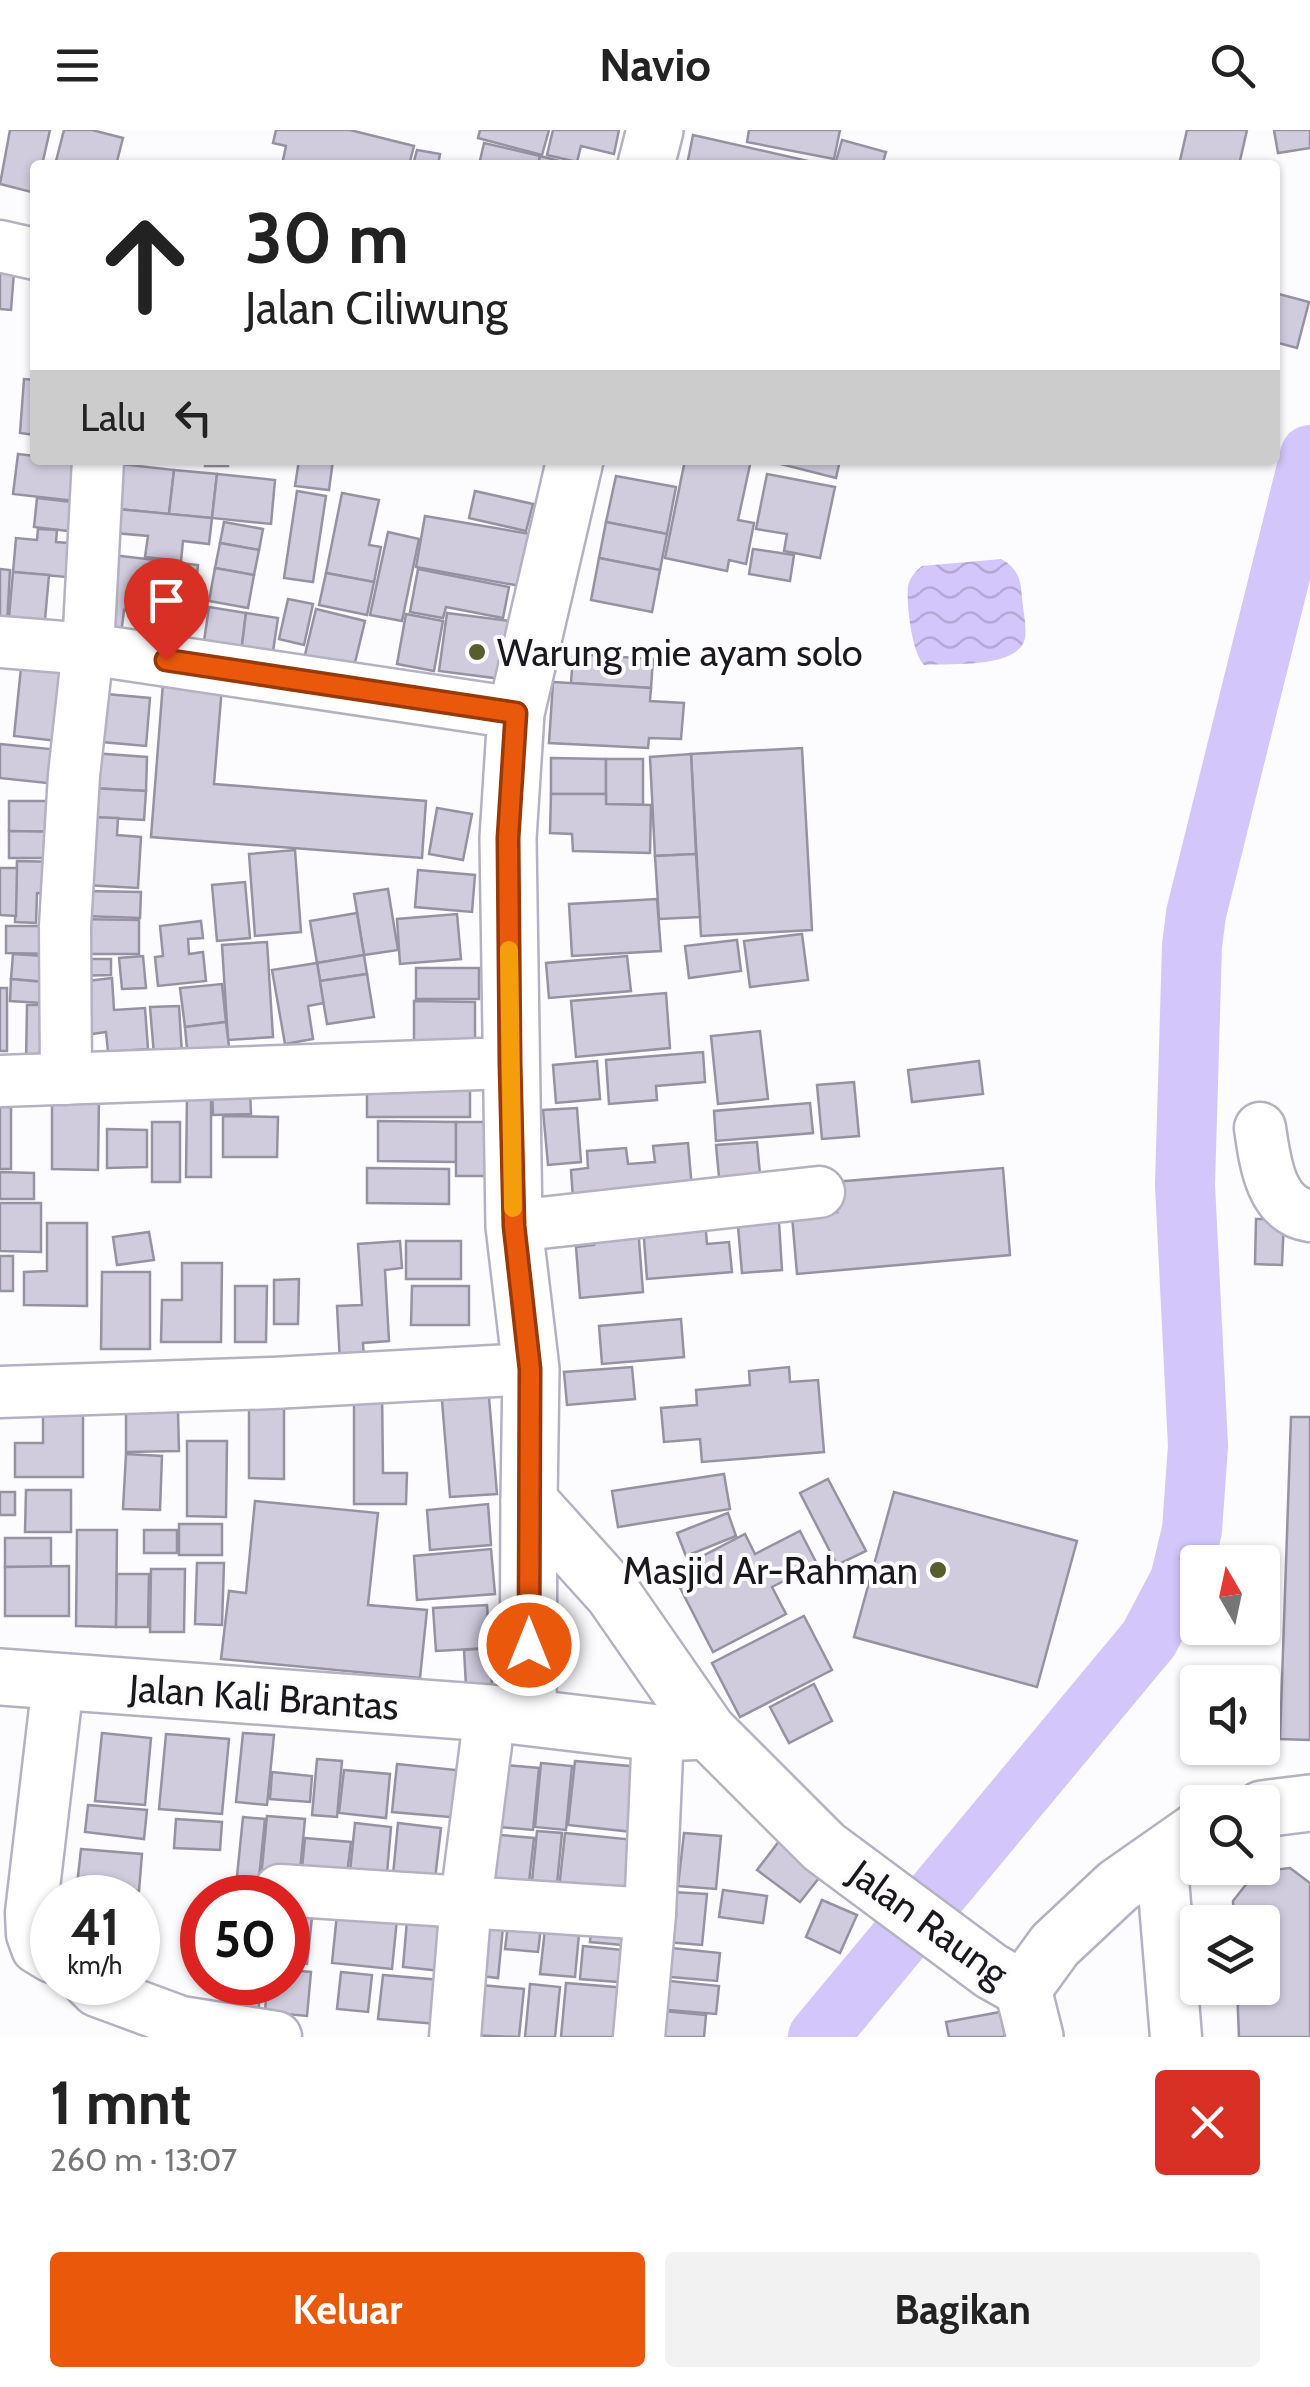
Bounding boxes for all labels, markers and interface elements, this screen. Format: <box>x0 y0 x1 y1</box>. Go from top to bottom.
icon: menu <box>50 38 105 93</box>
text: Navio <box>599 38 711 92</box>
icon: search <box>1205 38 1260 93</box>
text: 30 m <box>245 195 409 281</box>
icon: ahead <box>80 200 210 330</box>
text: Jalan Ciliwung <box>245 281 508 335</box>
icon: left <box>166 390 221 445</box>
text: Lalu <box>80 394 146 441</box>
pin <box>124 558 209 661</box>
icon: arrive <box>139 573 194 628</box>
place label: Warung mie ayam solo <box>497 629 863 676</box>
marker: Warung mie ayam solo <box>466 641 488 663</box>
north arrow <box>1180 1545 1280 1645</box>
map controls <box>1180 1545 1280 2005</box>
place label: Masjid Ar-Rahman <box>623 1547 918 1594</box>
marker: Masjid Ar-Rahman <box>927 1559 949 1581</box>
position arrow <box>477 1593 581 1697</box>
street label: Jalan Kali Brantas <box>127 1664 400 1730</box>
button: sound <box>1180 1665 1280 1765</box>
button: search <box>1180 1785 1280 1885</box>
street label: Jalan Raung <box>839 1849 1019 1997</box>
speed limit sign: 50 <box>180 1875 310 2005</box>
text: 41 <box>70 1897 120 1958</box>
button: layers <box>1180 1905 1280 2005</box>
text: km/h <box>68 1950 122 1980</box>
text: 1 mnt <box>50 2066 191 2139</box>
button: close <box>1155 2070 1260 2175</box>
text: 260 m · 13:07 <box>50 2140 237 2179</box>
button: Keluar <box>50 2252 645 2367</box>
button: Bagikan <box>665 2252 1260 2367</box>

